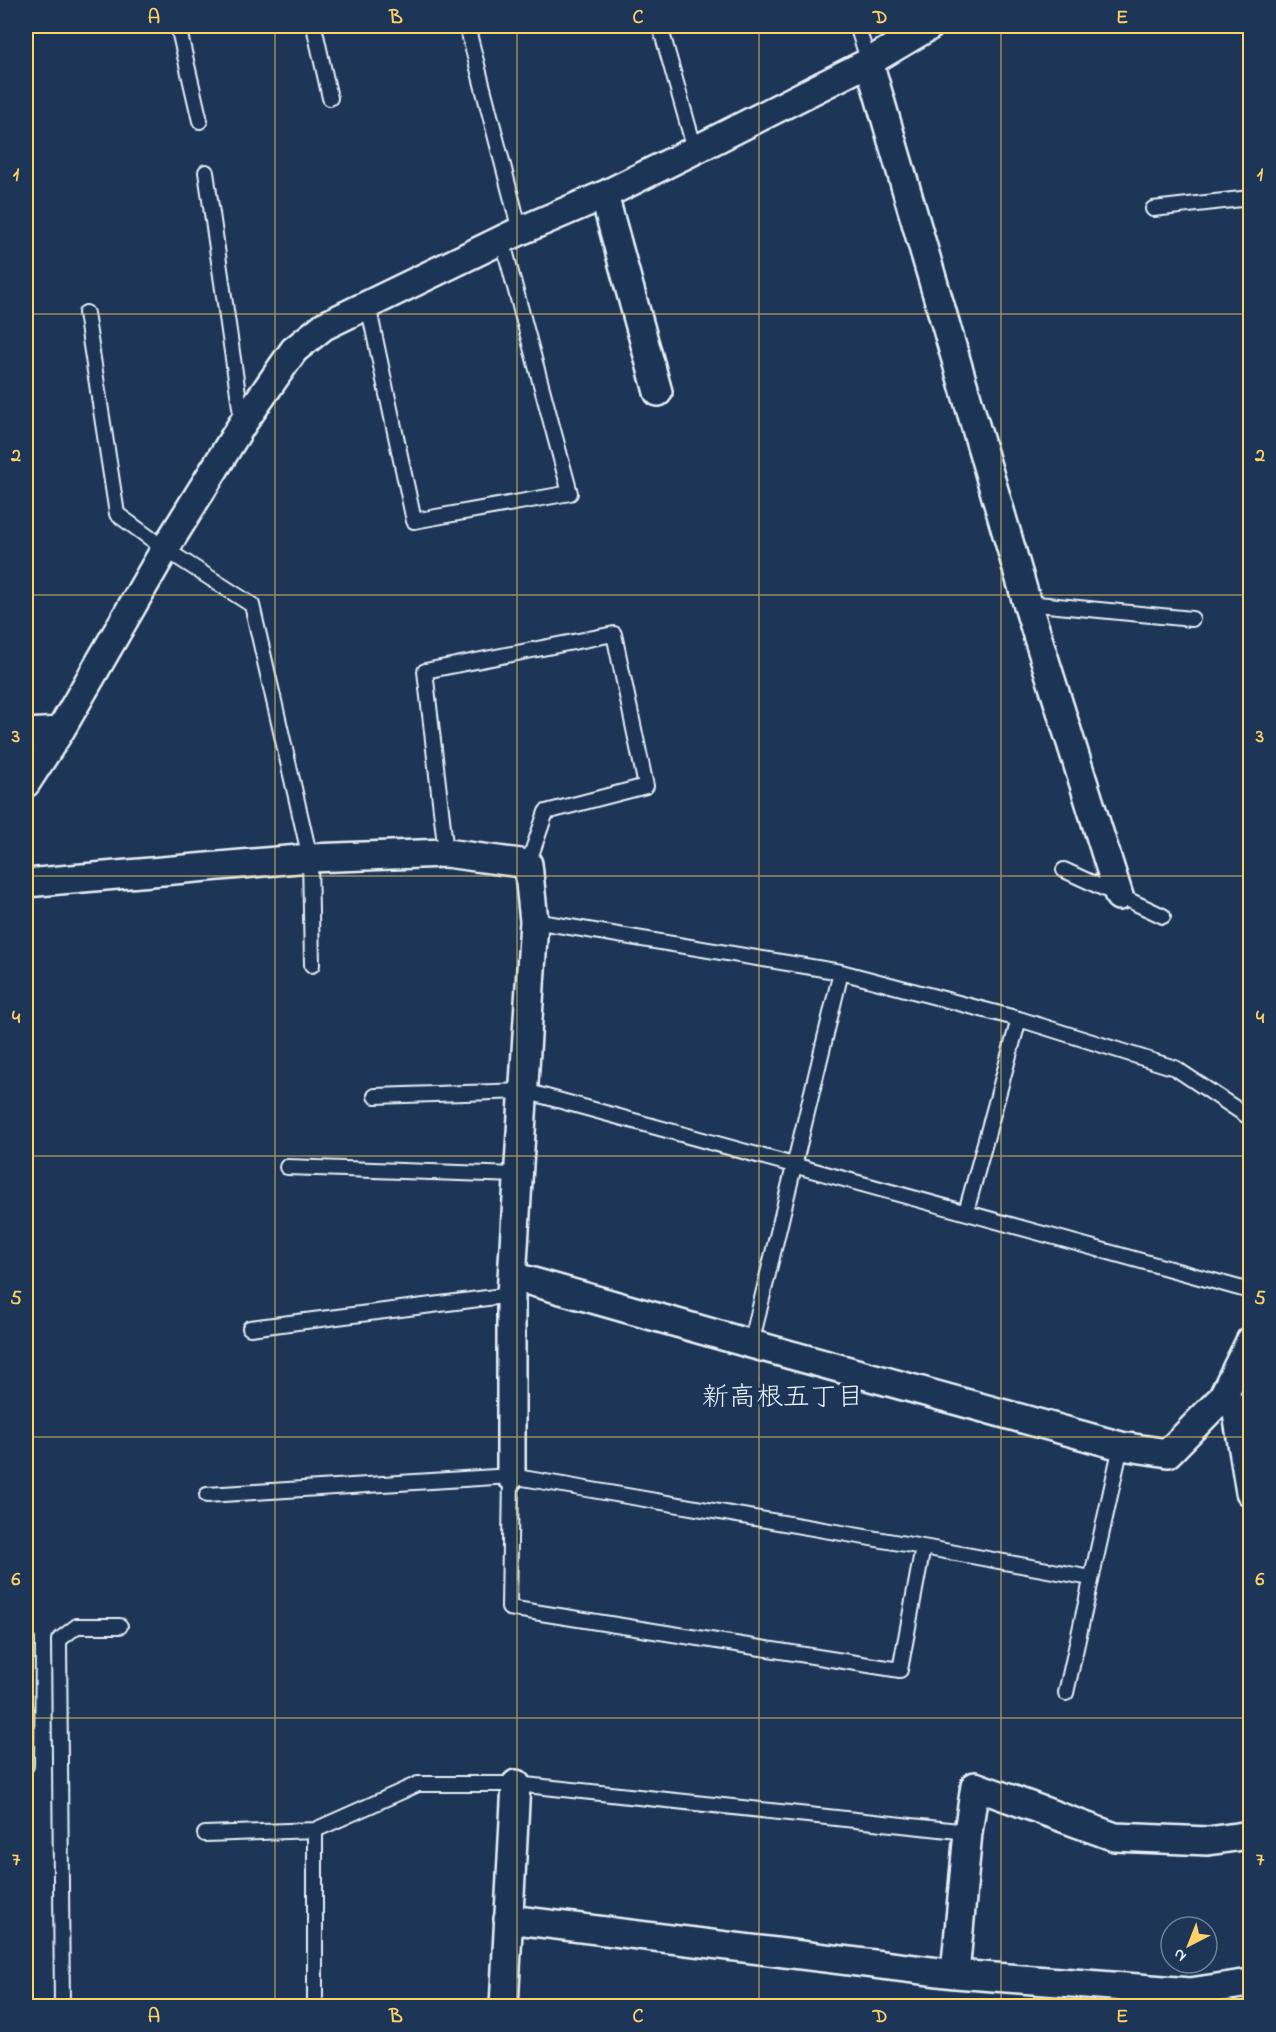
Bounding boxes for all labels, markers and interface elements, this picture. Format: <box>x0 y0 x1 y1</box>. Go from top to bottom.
text: A <box>148 4 160 33</box>
text: B <box>388 4 403 33</box>
text: C <box>633 4 644 33</box>
text: D <box>872 4 887 33</box>
text: E <box>1116 4 1128 33</box>
text: 1 <box>13 161 20 190</box>
text: 1 <box>1257 161 1264 190</box>
text: 2 <box>10 442 21 471</box>
text: 2 <box>1254 442 1265 471</box>
text: 3 <box>11 723 20 752</box>
text: 3 <box>1255 723 1264 752</box>
text: 4 <box>12 1004 21 1033</box>
text: 4 <box>1256 1004 1265 1033</box>
text: 5 <box>10 1285 22 1314</box>
text: 5 <box>1254 1285 1266 1314</box>
district label: 新高根五丁目 <box>702 1379 864 1418</box>
text: 6 <box>12 1566 21 1595</box>
text: 6 <box>1256 1566 1265 1595</box>
text: 7 <box>12 1846 21 1875</box>
text: 7 <box>1256 1846 1265 1875</box>
north arrow <box>1159 1915 1219 1975</box>
text: N <box>1168 1942 1192 1967</box>
text: A <box>148 2003 160 2032</box>
text: B <box>388 2003 403 2032</box>
text: C <box>633 2003 644 2032</box>
text: D <box>872 2003 887 2032</box>
text: E <box>1116 2003 1128 2032</box>

